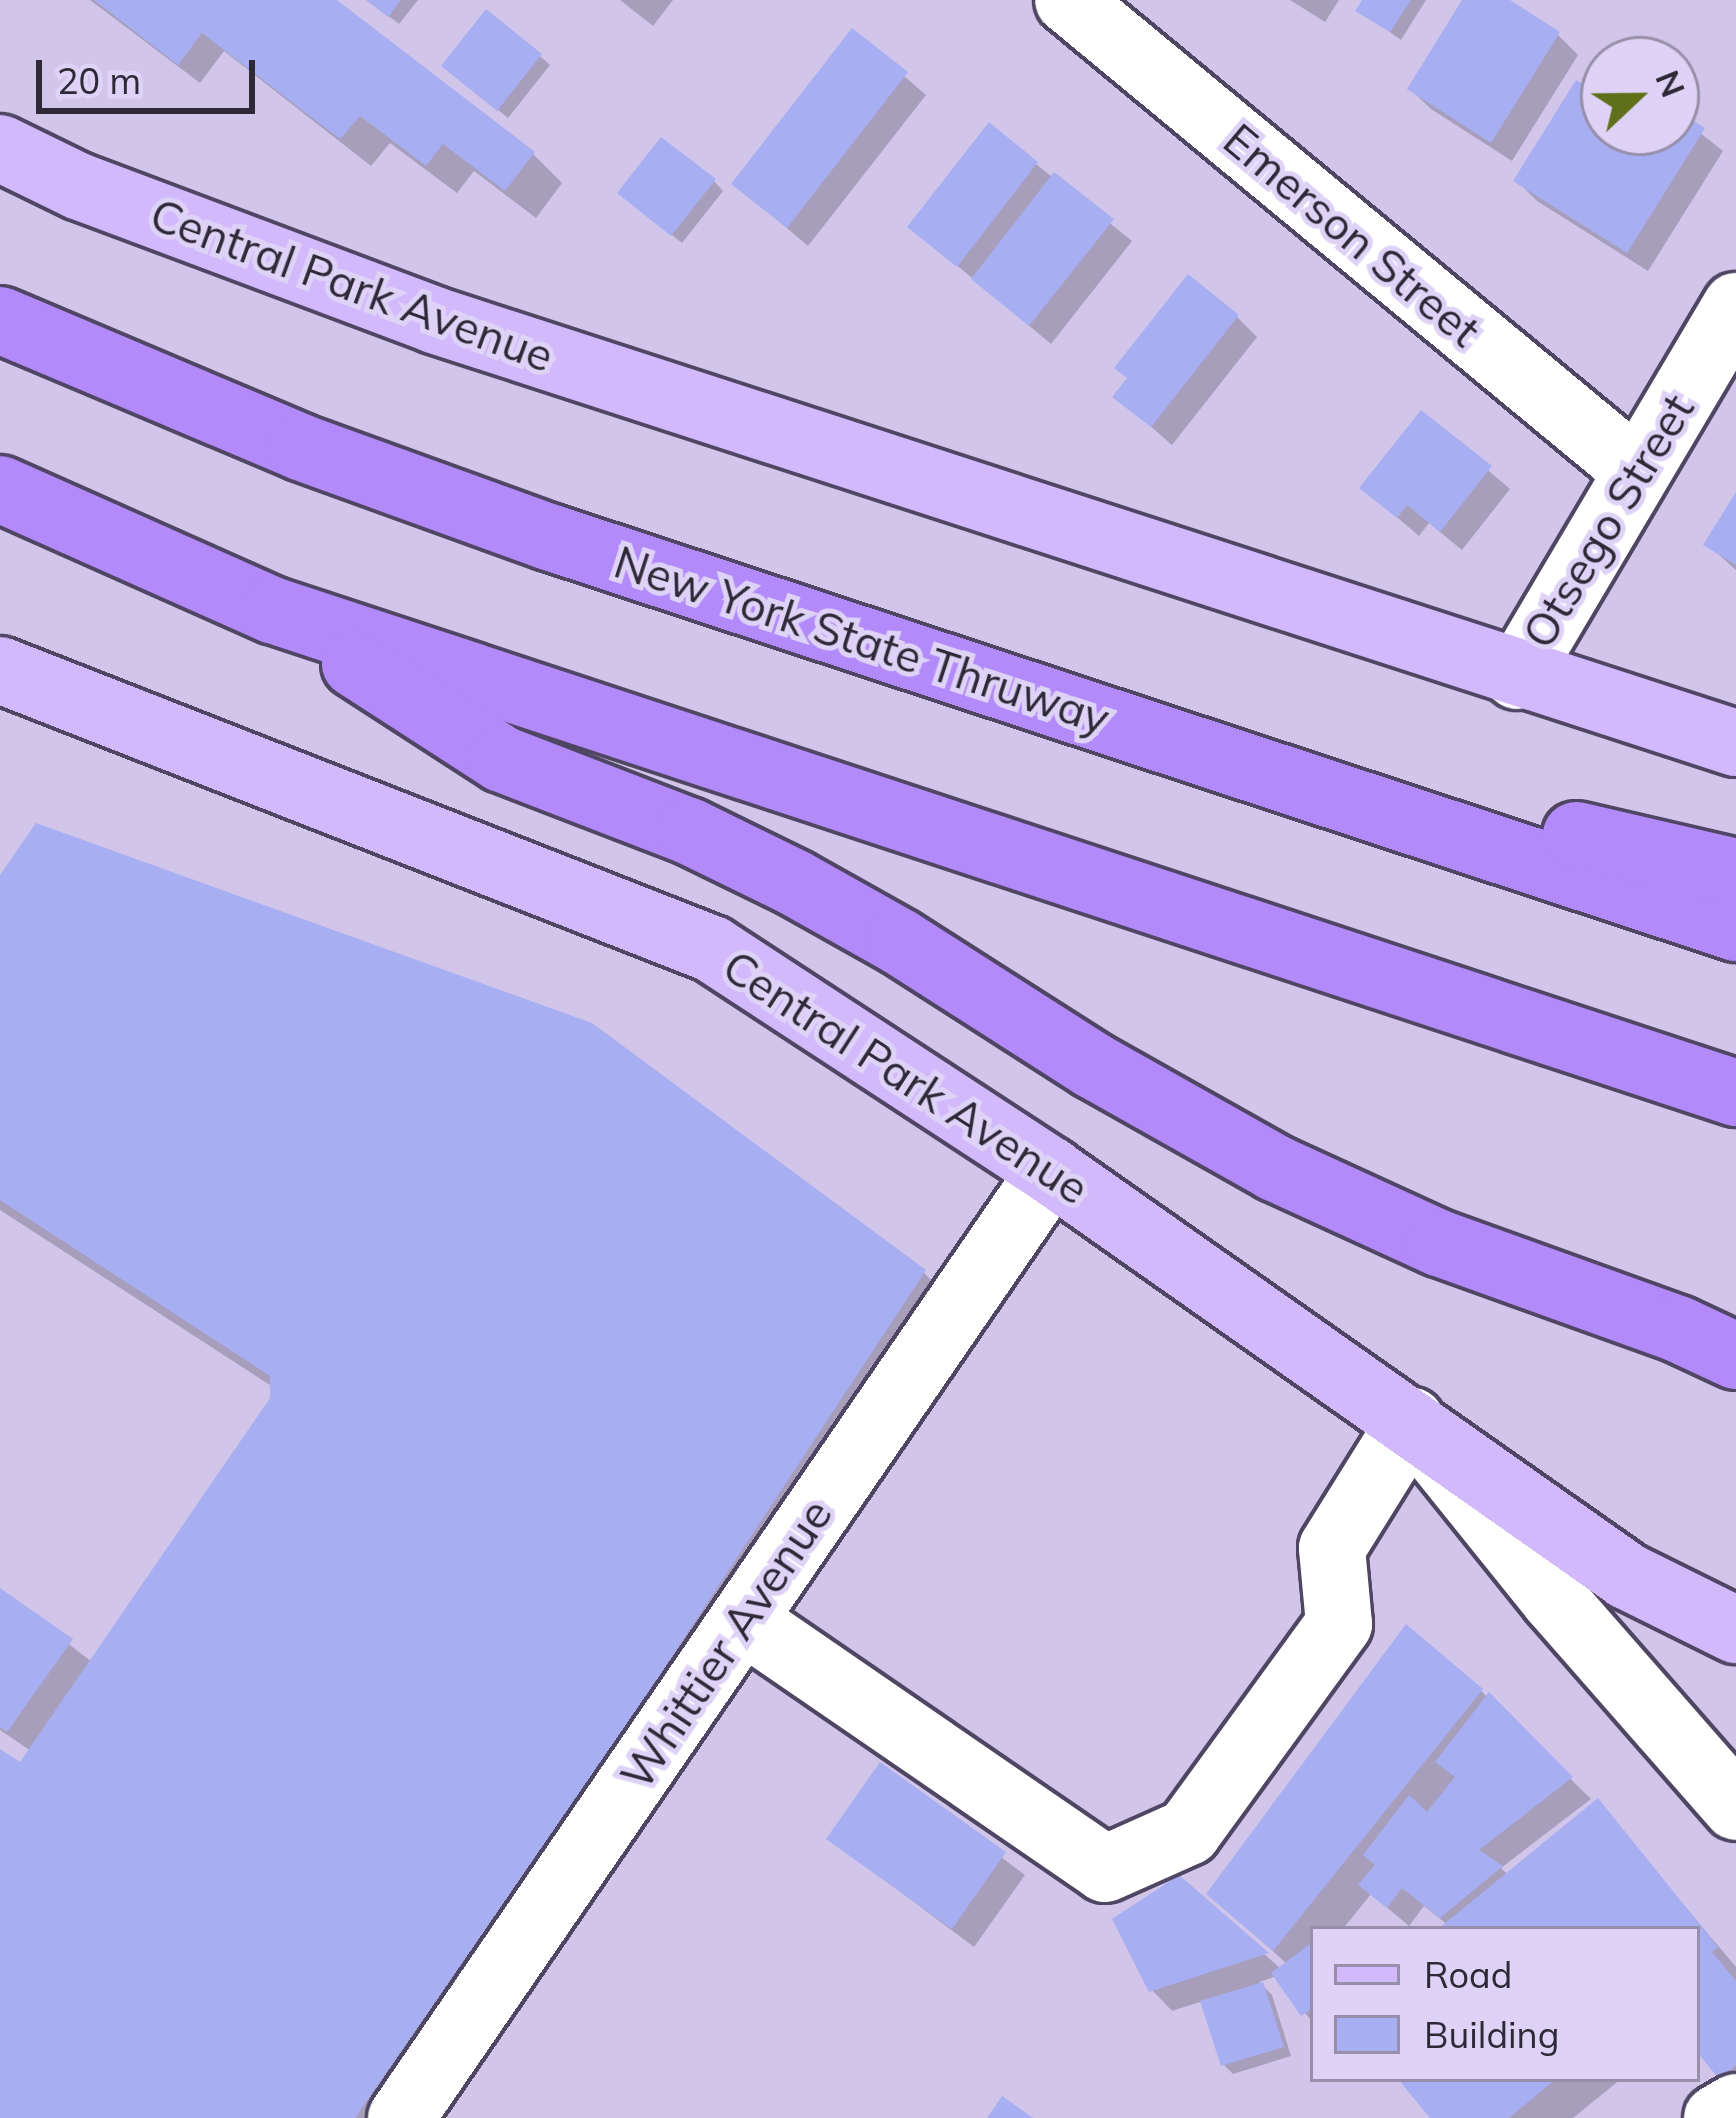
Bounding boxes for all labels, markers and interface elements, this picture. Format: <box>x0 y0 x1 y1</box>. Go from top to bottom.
scale bar <box>42 36 261 110</box>
north arrow <box>1580 36 1700 156</box>
text: 20 m <box>57 58 141 103</box>
text: N <box>1647 64 1695 103</box>
street label: Emerson Street <box>1213 112 1491 358</box>
street label: Central Park Avenue <box>143 187 561 383</box>
street label: Otsego Street <box>1511 384 1705 658</box>
street label: New York State Thruway <box>608 534 1116 746</box>
street label: Central Park Avenue <box>713 939 1099 1215</box>
street label: Whittier Avenue <box>609 1489 843 1799</box>
legend <box>1310 1926 1700 2082</box>
text: Road <box>1424 1952 1512 1997</box>
text: Building <box>1424 2012 1559 2057</box>

